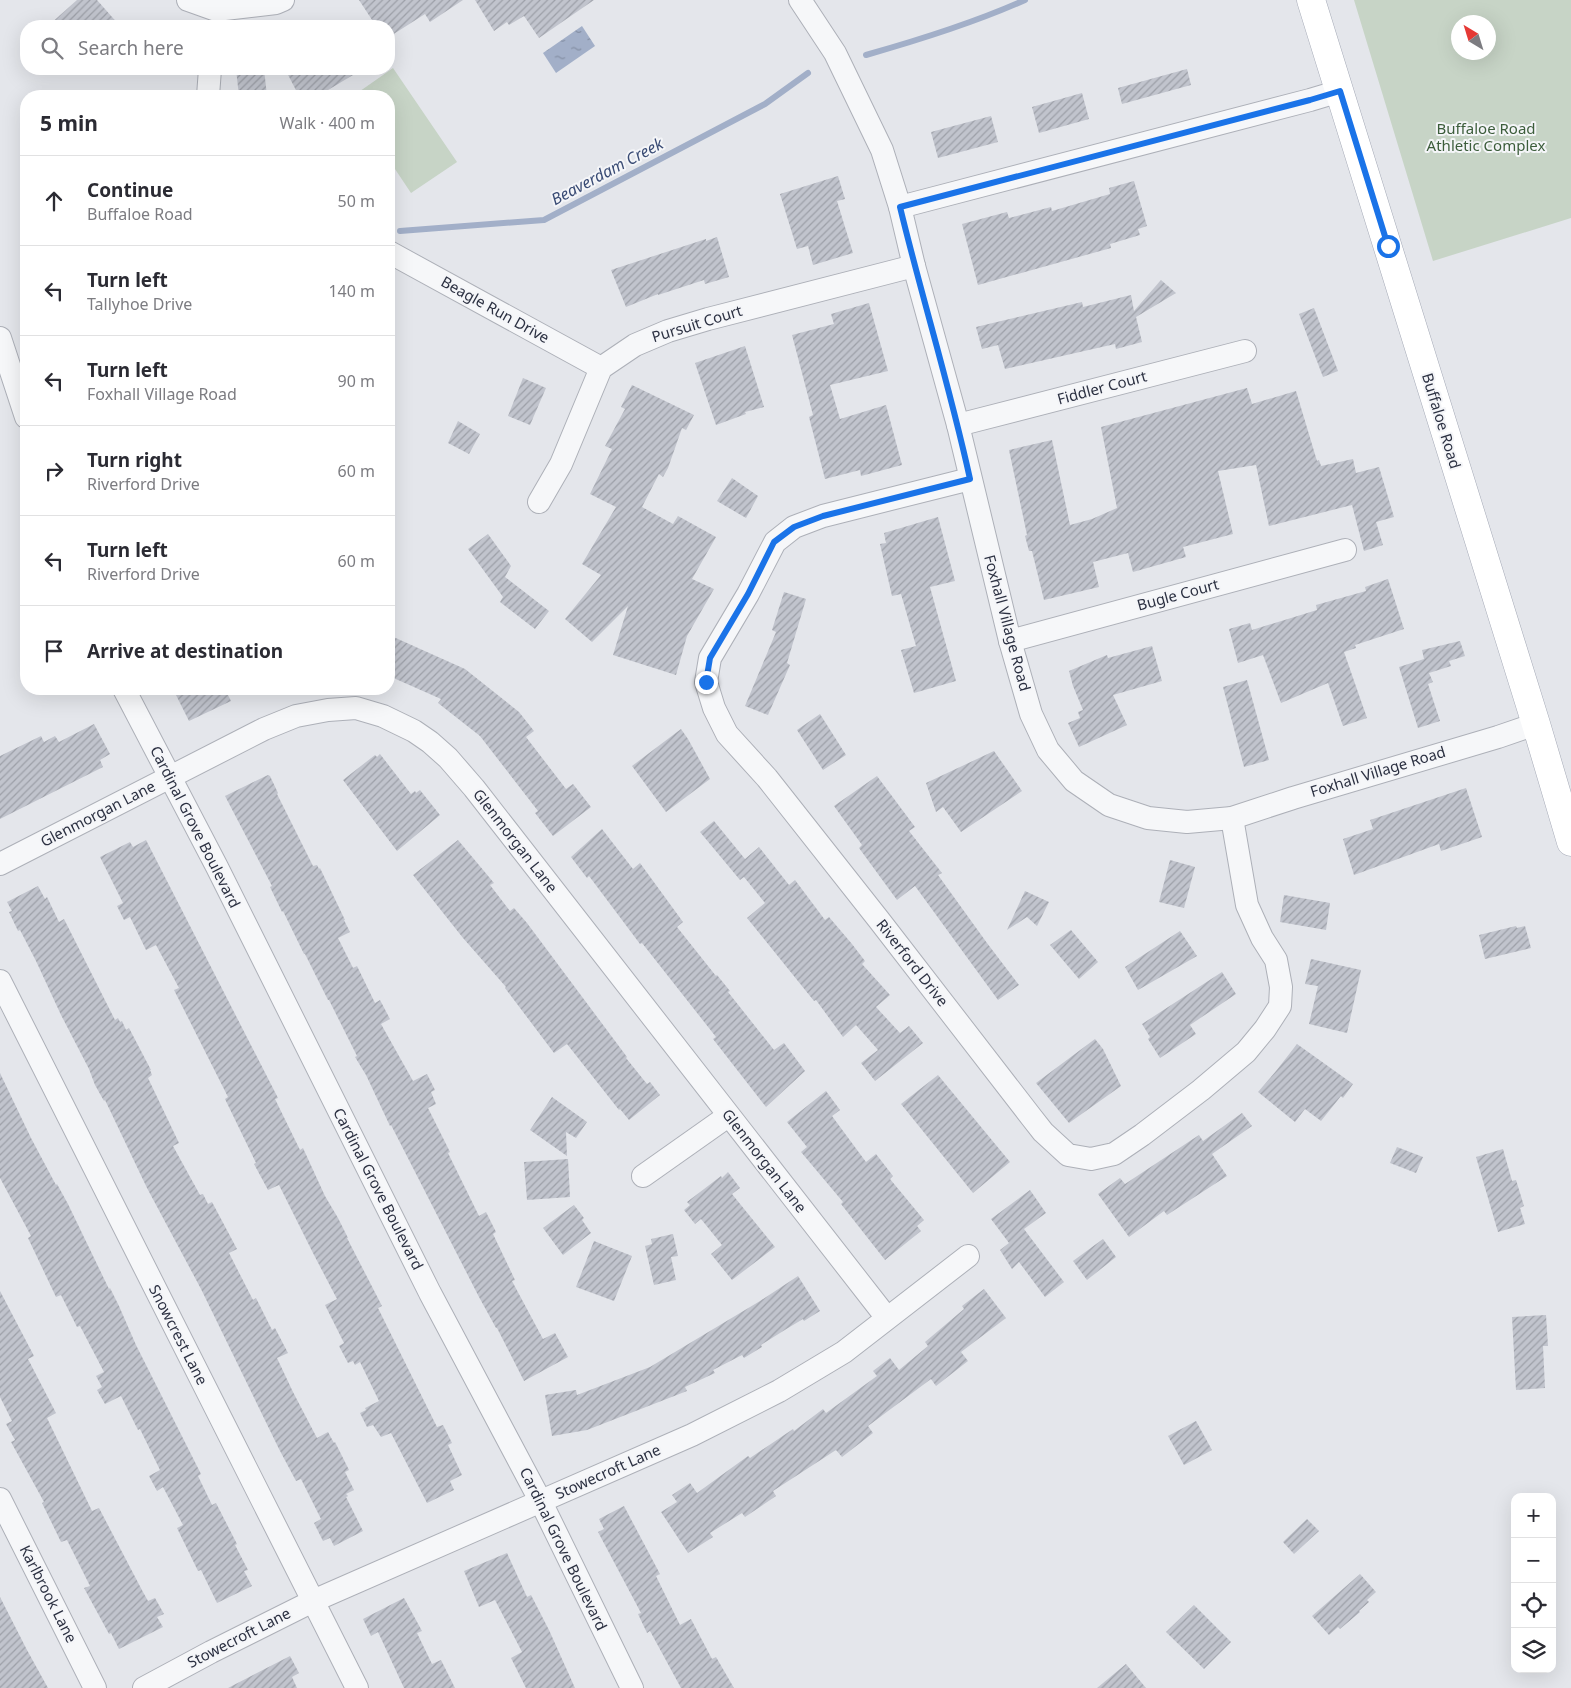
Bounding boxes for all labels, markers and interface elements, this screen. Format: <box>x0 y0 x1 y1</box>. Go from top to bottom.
north arrow <box>1451 15 1496 60</box>
search box <box>20 20 395 75</box>
icon: search <box>38 34 66 62</box>
text: Search here <box>78 35 184 61</box>
text: 5 min <box>40 109 98 137</box>
text: Walk · 400 m <box>280 112 375 134</box>
park label: Buffaloe Road Athletic Complex <box>1427 118 1545 155</box>
water label: Beaverdam Creek <box>547 132 668 210</box>
text: Continue <box>87 177 173 203</box>
icon: ahead <box>40 187 68 215</box>
text: 50 m <box>338 190 375 212</box>
text: Buffaloe Road <box>87 203 193 225</box>
route start <box>1377 235 1400 258</box>
text: Turn left <box>87 267 168 293</box>
street label: Beagle Run Drive <box>438 271 553 347</box>
icon: left <box>40 277 68 305</box>
text: 140 m <box>328 280 375 302</box>
text: Tallyhoe Drive <box>87 293 192 315</box>
street label: Pursuit Court <box>649 300 745 346</box>
text: Turn left <box>87 357 168 383</box>
street label: Fiddler Court <box>1055 365 1149 409</box>
icon: left <box>40 367 68 395</box>
text: 90 m <box>338 370 375 392</box>
street label: Buffaloe Road <box>1418 370 1466 471</box>
text: Foxhall Village Road <box>87 383 237 405</box>
text: Turn right <box>87 447 182 473</box>
icon: right <box>40 457 68 485</box>
text: 60 m <box>338 460 375 482</box>
text: Riverford Drive <box>87 473 200 495</box>
text: Turn left <box>87 537 168 563</box>
icon: left <box>40 547 68 575</box>
text: 60 m <box>338 550 375 572</box>
street label: Foxhall Village Road <box>980 552 1036 693</box>
text: Riverford Drive <box>87 563 200 585</box>
street label: Bugle Court <box>1135 573 1221 615</box>
icon: arrive <box>40 637 68 665</box>
text: Arrive at destination <box>87 638 283 664</box>
route end <box>695 671 718 694</box>
street label: Foxhall Village Road <box>1308 741 1448 801</box>
street label: Cardinal Grove Boulevard <box>146 742 245 911</box>
street label: Glenmorgan Lane <box>37 775 158 851</box>
street label: Glenmorgan Lane <box>469 784 563 896</box>
street label: Riverford Drive <box>872 915 953 1010</box>
street label: Cardinal Grove Boulevard <box>329 1104 428 1273</box>
street label: Glenmorgan Lane <box>718 1104 812 1216</box>
street label: Snowcrest Lane <box>145 1281 213 1388</box>
street label: Stowecroft Lane <box>552 1439 663 1503</box>
street label: Cardinal Grove Boulevard <box>516 1464 612 1633</box>
map controls <box>1511 1493 1556 1673</box>
button: + <box>1511 1493 1556 1538</box>
button: − <box>1511 1538 1556 1583</box>
street label: Karlbrook Lane <box>16 1541 82 1646</box>
button: locate <box>1511 1583 1556 1628</box>
street label: Stowecroft Lane <box>184 1602 294 1672</box>
button: layers <box>1511 1628 1556 1673</box>

